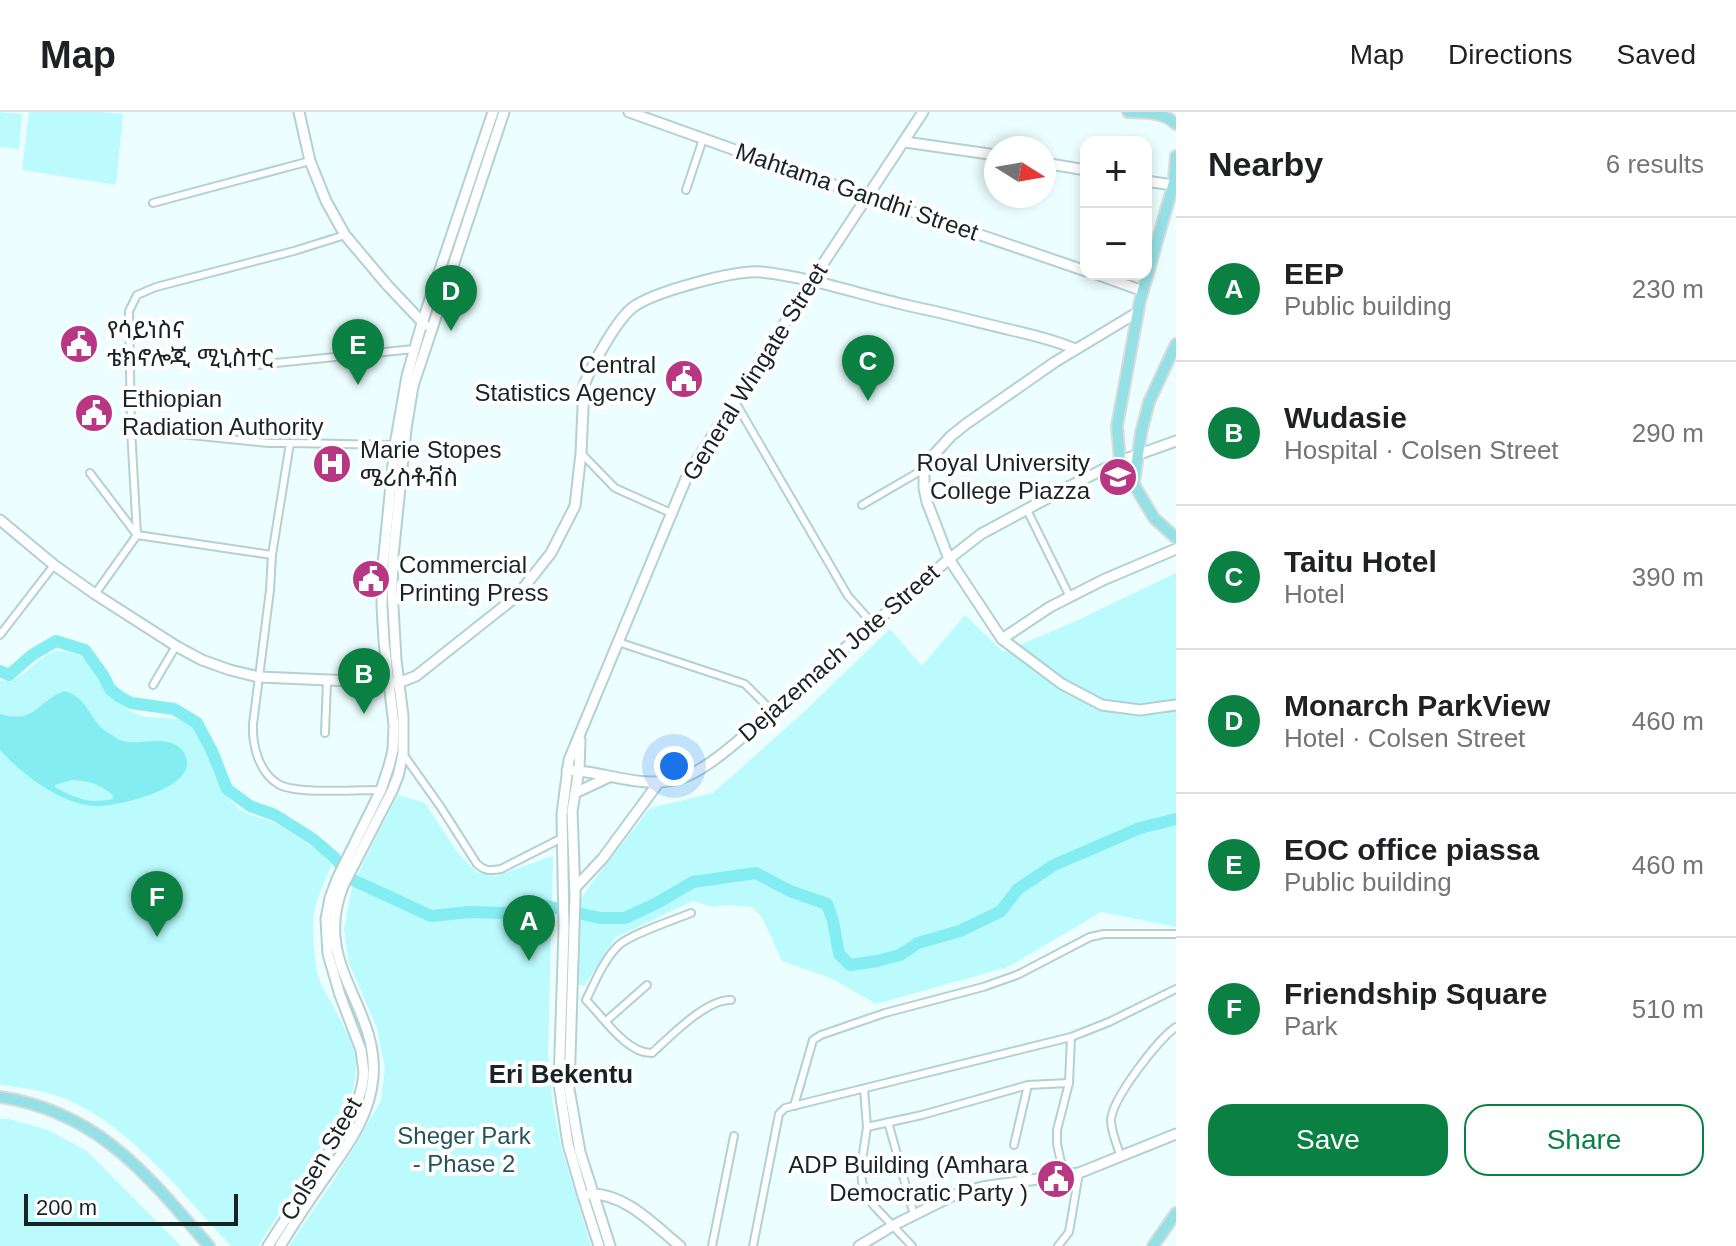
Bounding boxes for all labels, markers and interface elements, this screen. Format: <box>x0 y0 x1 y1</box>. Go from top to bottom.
text: Map <box>40 34 116 76</box>
text: Map <box>1350 39 1404 70</box>
text: Directions <box>1448 39 1573 70</box>
text: Saved <box>1617 39 1696 70</box>
north arrow <box>984 136 1056 208</box>
map controls <box>1080 136 1152 280</box>
button: + <box>1080 136 1152 208</box>
street label: Mahtama Gandhi Street <box>732 137 982 246</box>
text: Nearby <box>1208 145 1323 183</box>
text: 6 results <box>1606 149 1704 179</box>
button: − <box>1080 208 1152 280</box>
text: EEP <box>1284 257 1344 290</box>
street label: General Wingate Street <box>677 258 833 485</box>
pin: D <box>425 265 477 331</box>
text: A <box>1225 274 1243 304</box>
text: 230 m <box>1632 274 1704 304</box>
text: Public building <box>1284 291 1452 321</box>
place label: የሳይነስና ቴክኖሎጂ ሚኒስተር <box>107 316 273 371</box>
pin: E <box>332 319 384 385</box>
public building icon: የሳይነስና ቴክኖሎጂ ሚኒስተር <box>58 323 100 365</box>
pin: C <box>842 335 894 401</box>
place label: Central Statistics Agency <box>475 351 656 406</box>
public building icon: Central Statistics Agency <box>663 358 705 400</box>
place label: Ethiopian Radiation Authority <box>122 385 323 440</box>
public building icon: Ethiopian Radiation Authority <box>73 392 115 434</box>
text: Wudasie <box>1284 401 1407 434</box>
text: B <box>1225 418 1243 448</box>
text: 290 m <box>1632 418 1704 448</box>
text: Hospital · Colsen Street <box>1284 435 1559 465</box>
place label: Marie Stopes ሜሪስቶቭስ <box>360 436 501 491</box>
hospital icon: Marie Stopes ሜሪስቶቭስ <box>311 443 353 485</box>
place label: Royal University College Piazza <box>917 449 1091 504</box>
school or university icon: Royal University College Piazza <box>1097 456 1139 498</box>
text: Taitu Hotel <box>1284 545 1437 578</box>
place label: Commercial Printing Press <box>399 551 548 606</box>
public building icon: Commercial Printing Press <box>350 558 392 600</box>
street label: Dejazemach Jote Street <box>733 558 944 747</box>
text: C <box>1225 562 1243 592</box>
text: 390 m <box>1632 562 1704 592</box>
text: Hotel <box>1284 579 1345 609</box>
pin: B <box>338 648 390 714</box>
text: Monarch ParkView <box>1284 689 1550 722</box>
text: D <box>1225 706 1243 736</box>
text: 460 m <box>1632 706 1704 736</box>
text: Hotel · Colsen Street <box>1284 723 1525 753</box>
your location <box>654 746 694 786</box>
text: EOC office piassa <box>1284 833 1539 866</box>
text: E <box>1225 850 1243 880</box>
text: 460 m <box>1632 850 1704 880</box>
text: Public building <box>1284 867 1452 897</box>
pin: F <box>131 871 183 937</box>
pin: A <box>503 895 555 961</box>
text: Friendship Square <box>1284 977 1547 1010</box>
text: F <box>1226 994 1242 1024</box>
text: 510 m <box>1632 994 1704 1024</box>
text: Park <box>1284 1011 1337 1041</box>
district label: Eri Bekentu <box>489 1059 633 1089</box>
street label: Colsen Steet <box>275 1092 367 1225</box>
button: Save <box>1208 1104 1448 1176</box>
button: Share <box>1464 1104 1704 1176</box>
park label: Sheger Park - Phase 2 <box>397 1122 532 1177</box>
place label: ADP Building (Amhara Democratic Party ) <box>788 1151 1029 1206</box>
public building icon: ADP Building (Amhara Democratic Party ) <box>1035 1158 1077 1200</box>
scale bar <box>24 1190 238 1226</box>
text: 200 m <box>36 1195 97 1220</box>

